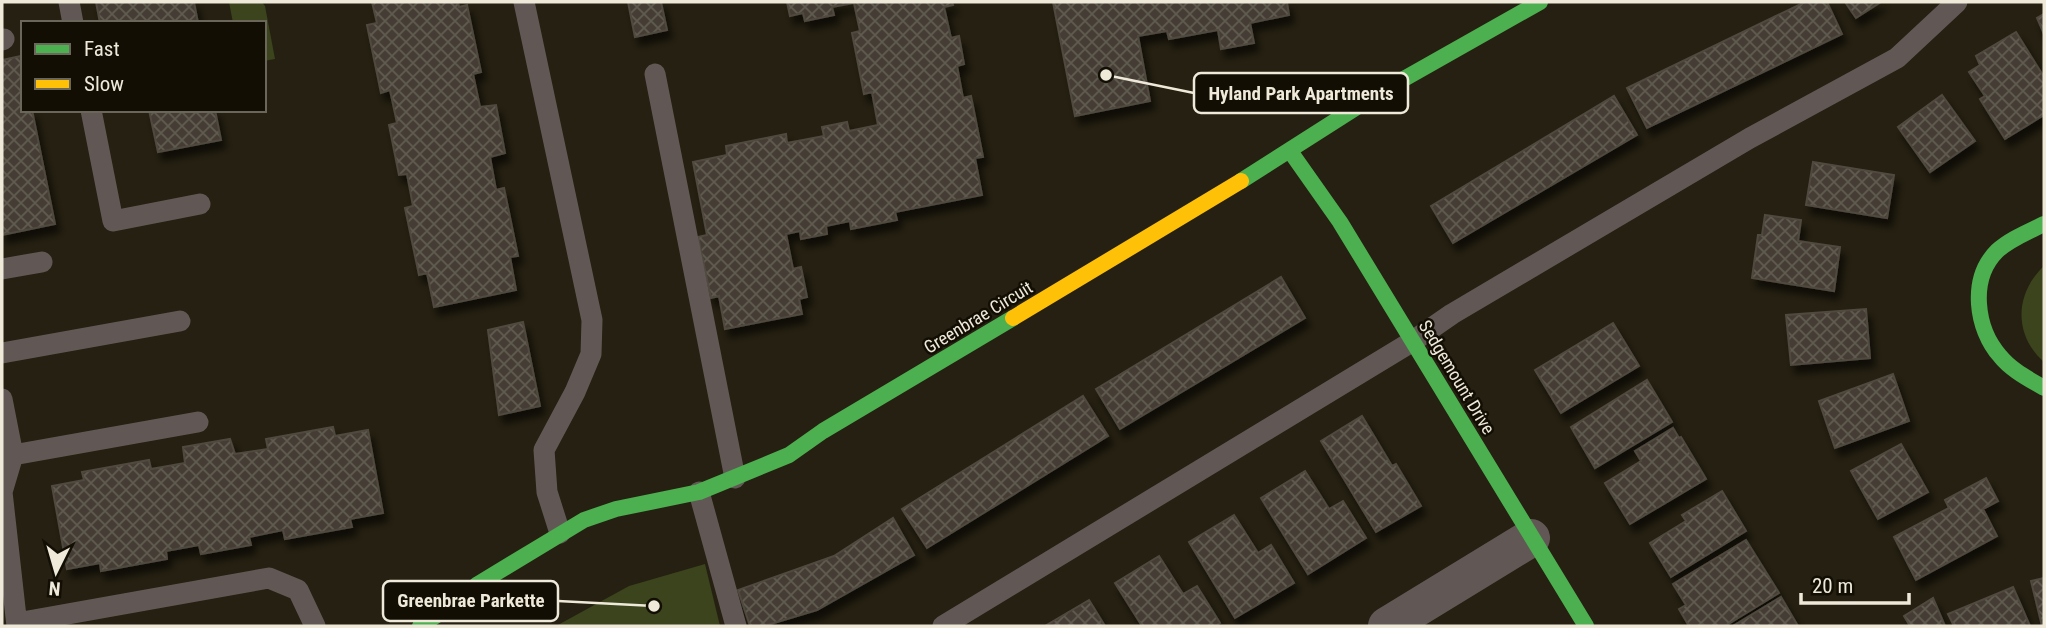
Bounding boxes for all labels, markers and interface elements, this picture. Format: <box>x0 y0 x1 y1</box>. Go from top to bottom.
legend <box>21 21 266 112</box>
text: Fast <box>84 37 120 61</box>
text: Slow <box>84 72 124 96</box>
callout: Hyland Park Apartments <box>1194 73 1408 113</box>
text: Hyland Park Apartments <box>1208 82 1394 105</box>
street label: Greenbrae Circuit <box>920 276 1036 358</box>
street label: Sedgemount Drive <box>1415 316 1499 438</box>
north arrow <box>21 537 91 607</box>
scale bar <box>1801 562 1910 606</box>
text: 20 m <box>1812 574 1853 598</box>
text: N <box>48 576 61 600</box>
callout: Greenbrae Parkette <box>383 581 558 621</box>
text: Greenbrae Parkette <box>397 589 545 612</box>

